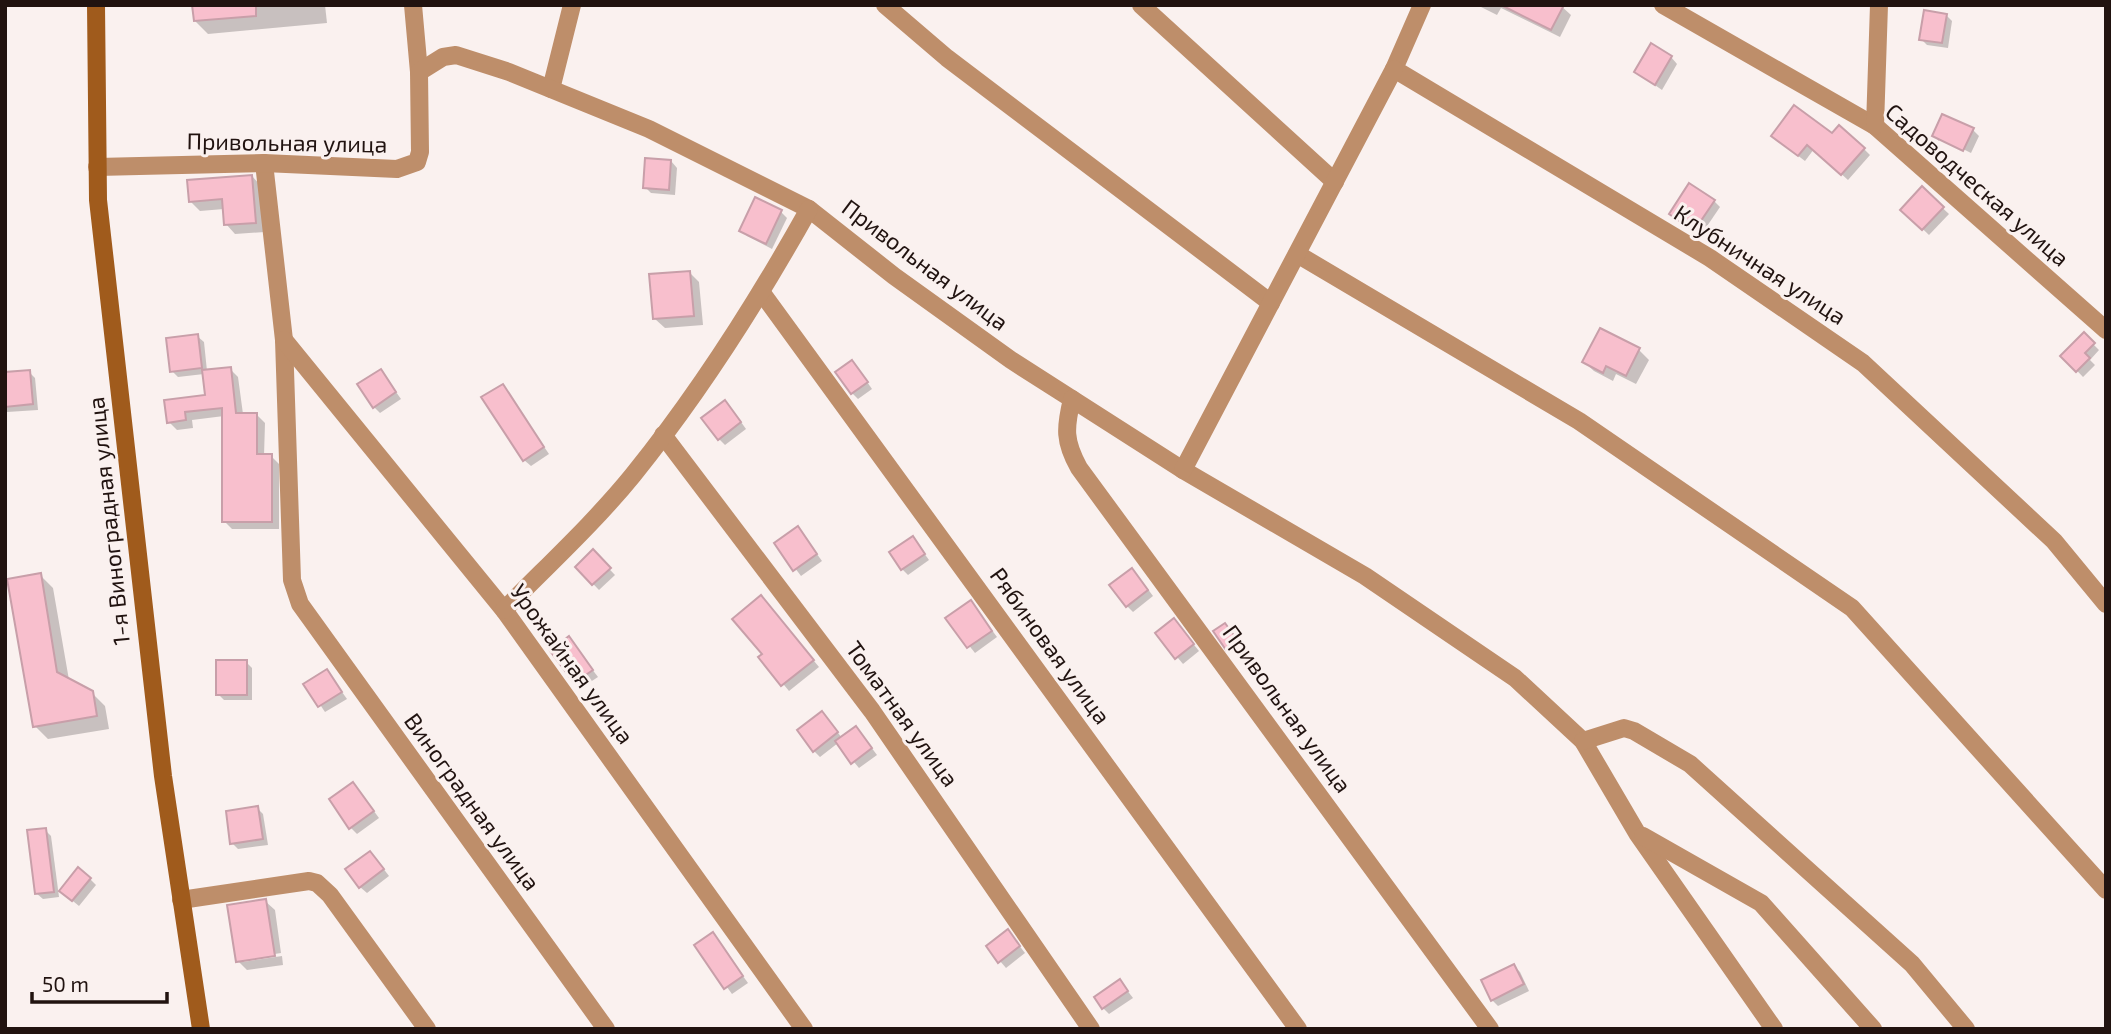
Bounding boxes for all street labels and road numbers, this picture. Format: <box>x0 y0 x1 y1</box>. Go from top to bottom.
street label: Садоводческая улица <box>1880 97 2075 272</box>
street label: Привольная улица <box>186 126 388 159</box>
street label: Привольная улица <box>836 193 1014 337</box>
street label: Клубничная улица <box>1669 198 1852 331</box>
street label: 1-я Виноградная улица <box>81 395 136 647</box>
street label: Рябиновая улица <box>984 562 1117 730</box>
street label: Урожайная улица <box>505 578 640 750</box>
street label: Привольная улица <box>1217 619 1358 798</box>
street label: Томатная улица <box>840 635 965 792</box>
street label: Виноградная улица <box>398 707 547 896</box>

